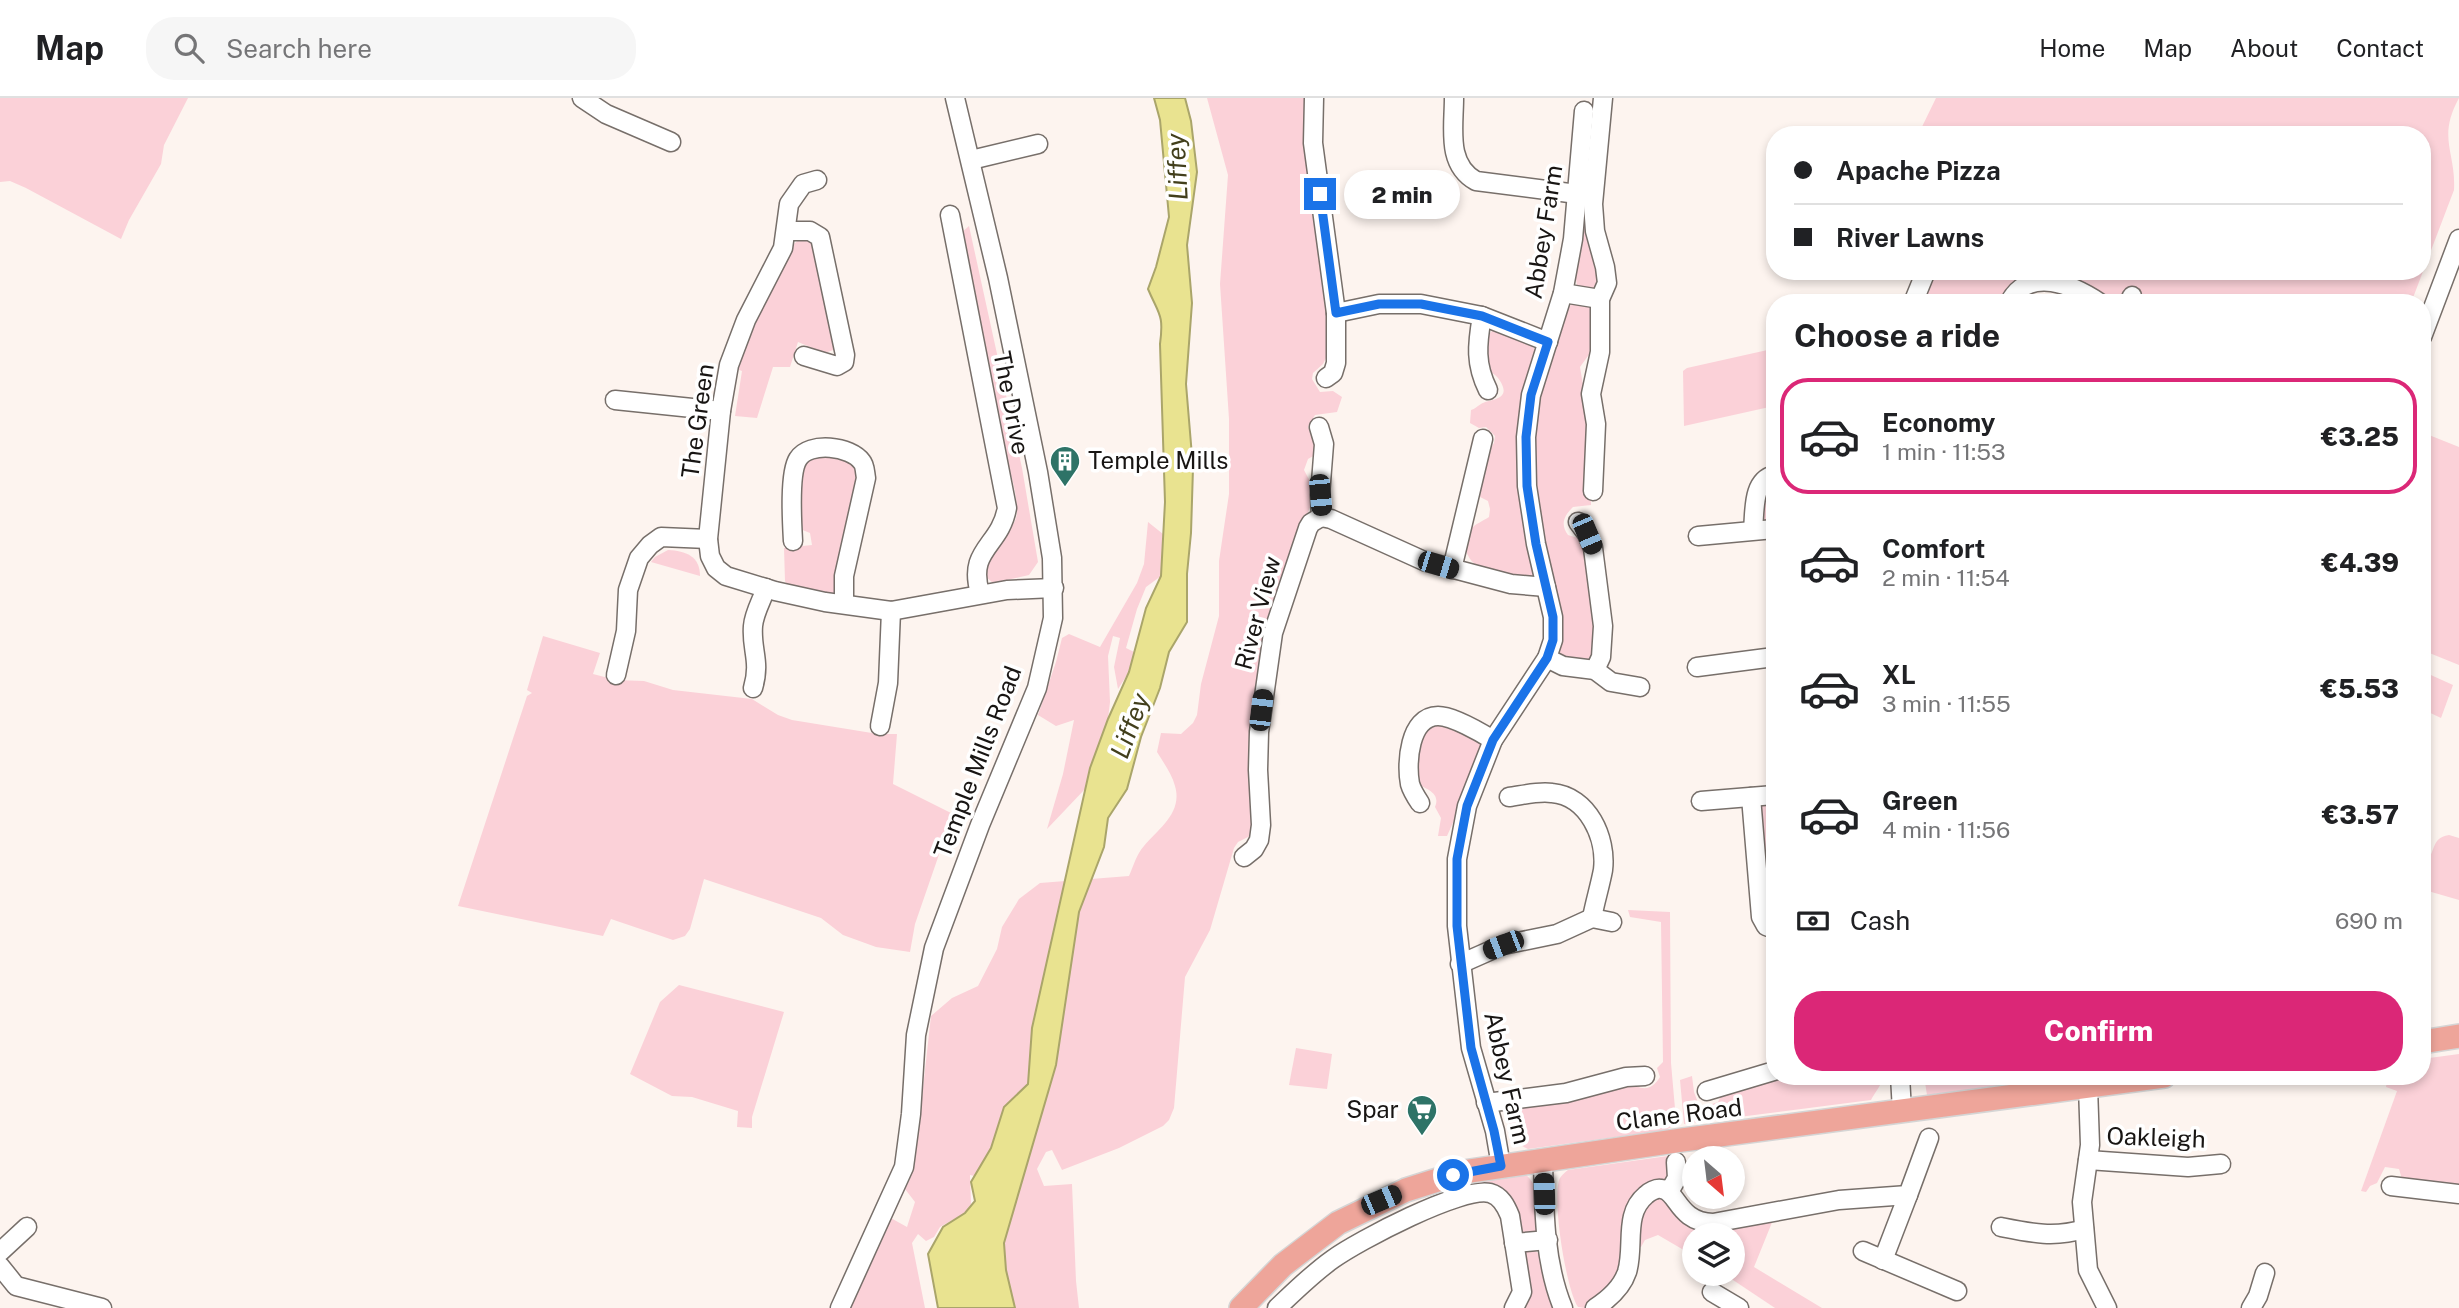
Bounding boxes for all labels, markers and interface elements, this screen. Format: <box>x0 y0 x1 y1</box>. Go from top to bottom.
search box <box>146 17 636 80</box>
text: Map <box>35 29 104 67</box>
icon: search <box>170 29 208 67</box>
text: Search here <box>226 33 372 64</box>
text: Home <box>2039 34 2105 62</box>
text: Map <box>2143 34 2192 62</box>
text: About <box>2230 34 2298 62</box>
text: Contact <box>2336 34 2424 62</box>
water label: Liffey <box>1159 132 1194 201</box>
text: Apache Pizza <box>1836 155 2001 186</box>
street label: Abbey Farm <box>1519 163 1567 301</box>
callout: 2 min <box>1344 170 1460 218</box>
route end <box>1304 178 1336 210</box>
text: 2 min <box>1371 181 1433 208</box>
text: River Lawns <box>1836 222 1984 253</box>
text: Choose a ride <box>1794 317 2000 354</box>
street label: The Drive <box>988 349 1036 457</box>
street label: The Green <box>675 362 719 480</box>
icon: car <box>1798 405 1861 468</box>
text: Economy <box>1882 407 1995 438</box>
text: €3.25 <box>2321 421 2399 452</box>
text: 1 min · 11:53 <box>1882 438 2005 465</box>
building icon: Temple Mills <box>1048 444 1082 488</box>
place label: Temple Mills <box>1088 446 1229 474</box>
car <box>1308 473 1333 517</box>
car <box>1570 511 1605 557</box>
icon: car <box>1798 531 1861 594</box>
text: Comfort <box>1882 533 1985 564</box>
text: €4.39 <box>2321 547 2399 578</box>
car <box>1415 549 1462 581</box>
street label: River View <box>1228 553 1286 673</box>
text: 2 min · 11:54 <box>1882 564 2010 591</box>
icon: car <box>1798 657 1861 720</box>
text: XL <box>1882 659 1916 690</box>
street label: Temple Mills Road <box>928 662 1027 861</box>
text: €5.53 <box>2320 673 2399 704</box>
water label: Liffey <box>1103 688 1156 763</box>
car <box>1249 688 1274 732</box>
text: 3 min · 11:55 <box>1882 690 2011 717</box>
icon: car <box>1798 783 1861 846</box>
text: Green <box>1882 785 1958 816</box>
text: €3.57 <box>2322 799 2399 830</box>
text: 4 min · 11:56 <box>1882 816 2010 843</box>
icon: cash <box>1794 902 1832 940</box>
text: Cash <box>1850 905 1910 936</box>
text: 690 m <box>2335 907 2403 934</box>
car <box>1480 928 1527 962</box>
button: Confirm <box>1794 991 2403 1071</box>
street label: Abbey Farm <box>1479 1009 1537 1147</box>
street label: Clane Road <box>1614 1092 1744 1136</box>
supermarket icon: Spar <box>1405 1093 1439 1137</box>
place label: Spar <box>1346 1095 1399 1123</box>
street label: Oakleigh <box>2106 1121 2206 1153</box>
north arrow <box>1682 1146 1745 1209</box>
map controls <box>1682 1146 1745 1286</box>
route start <box>1437 1159 1469 1191</box>
car <box>1533 1173 1556 1215</box>
car <box>1358 1182 1405 1218</box>
button: layers <box>1682 1223 1745 1286</box>

